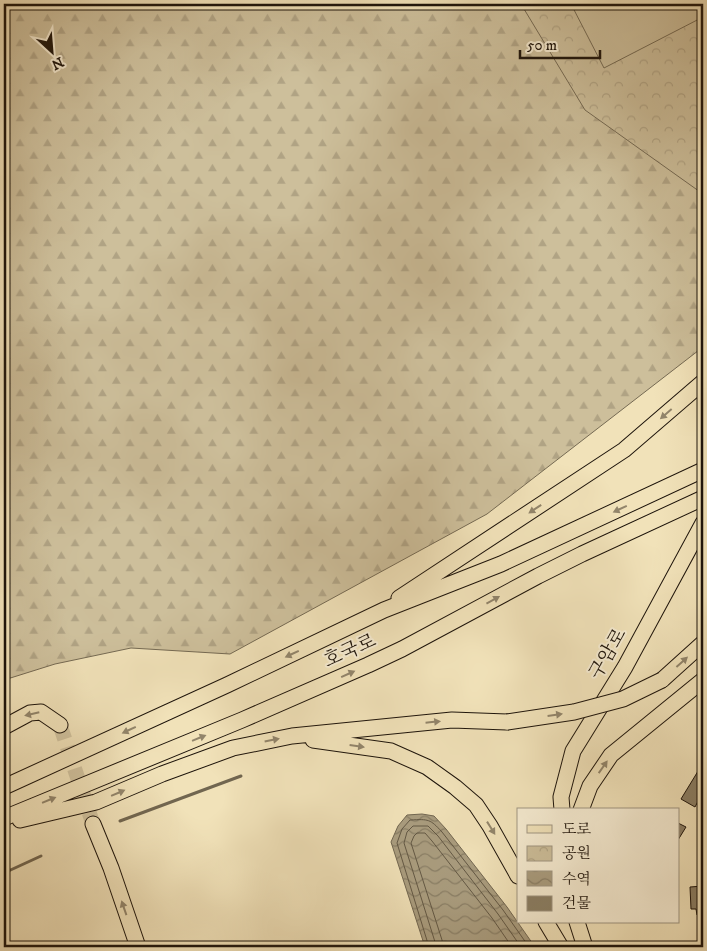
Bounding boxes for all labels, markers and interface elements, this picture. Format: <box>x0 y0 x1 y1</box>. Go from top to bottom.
north arrow <box>28 28 78 78</box>
scale bar <box>520 28 600 60</box>
text: 50 m <box>527 36 557 55</box>
text: N <box>48 52 66 74</box>
one-way arrow <box>660 408 673 419</box>
one-way arrow <box>529 504 542 514</box>
one-way arrow <box>613 505 627 513</box>
one-way arrow <box>486 596 500 604</box>
street label: 구암로 <box>584 624 632 684</box>
street label: 호국로 <box>320 629 380 673</box>
one-way arrow <box>285 650 299 658</box>
one-way arrow <box>676 656 688 668</box>
one-way arrow <box>341 669 355 677</box>
one-way arrow <box>25 710 40 718</box>
one-way arrow <box>548 711 564 719</box>
one-way arrow <box>425 718 441 726</box>
one-way arrow <box>122 726 136 734</box>
one-way arrow <box>192 733 206 741</box>
one-way arrow <box>264 736 280 744</box>
one-way arrow <box>350 742 366 750</box>
one-way arrow <box>598 760 608 774</box>
one-way arrow <box>111 788 125 796</box>
one-way arrow <box>42 795 56 803</box>
legend <box>517 808 680 924</box>
text: 도로 <box>562 820 591 839</box>
one-way arrow <box>486 821 495 834</box>
text: 공원 <box>562 844 591 863</box>
text: 수역 <box>562 870 591 889</box>
text: 건물 <box>562 894 591 913</box>
one-way arrow <box>120 900 128 915</box>

